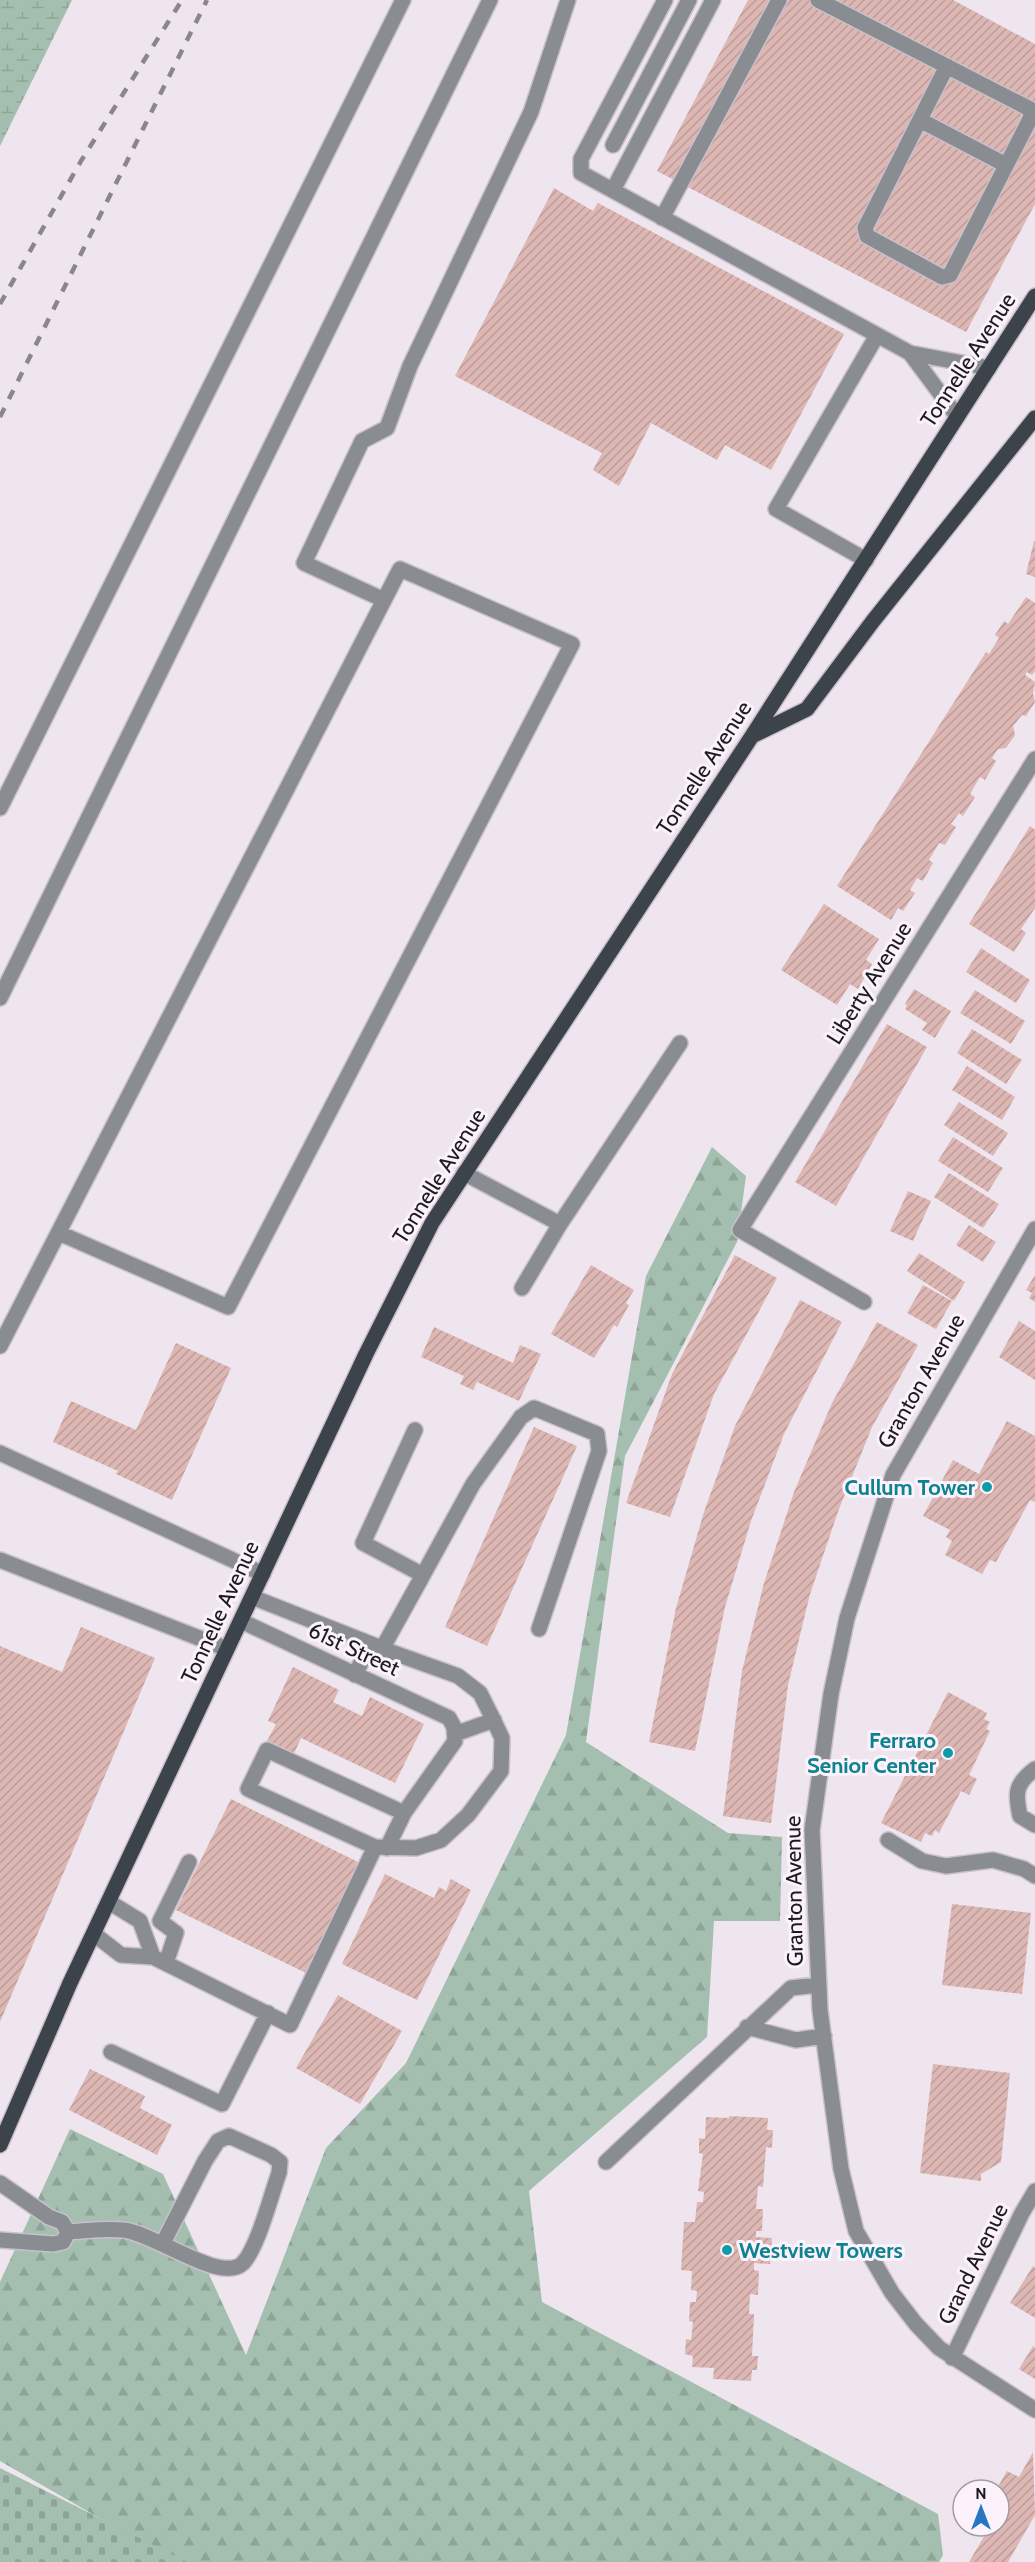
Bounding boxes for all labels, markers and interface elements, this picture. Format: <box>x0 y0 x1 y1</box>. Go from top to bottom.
street label: Tonnelle Avenue <box>915 288 1021 432</box>
street label: Tonnelle Avenue <box>651 696 757 840</box>
street label: Liberty Avenue <box>821 917 917 1049</box>
street label: Tonnelle Avenue <box>387 1103 491 1249</box>
street label: Granton Avenue <box>872 1309 970 1453</box>
place label: Cullum Tower <box>845 1474 976 1501</box>
marker: Cullum Tower <box>980 1480 994 1494</box>
street label: Tonnelle Avenue <box>175 1536 265 1688</box>
street label: 61st Street <box>304 1616 404 1682</box>
place label: Ferraro Senior Center <box>807 1727 937 1779</box>
marker: Ferraro Senior Center <box>941 1746 955 1760</box>
street label: Granton Avenue <box>779 1815 809 1967</box>
street label: Grand Avenue <box>932 2199 1014 2329</box>
place label: Westview Towers <box>739 2237 903 2264</box>
marker: Westview Towers <box>720 2243 734 2257</box>
north arrow <box>951 2478 1011 2538</box>
text: N <box>975 2484 987 2503</box>

